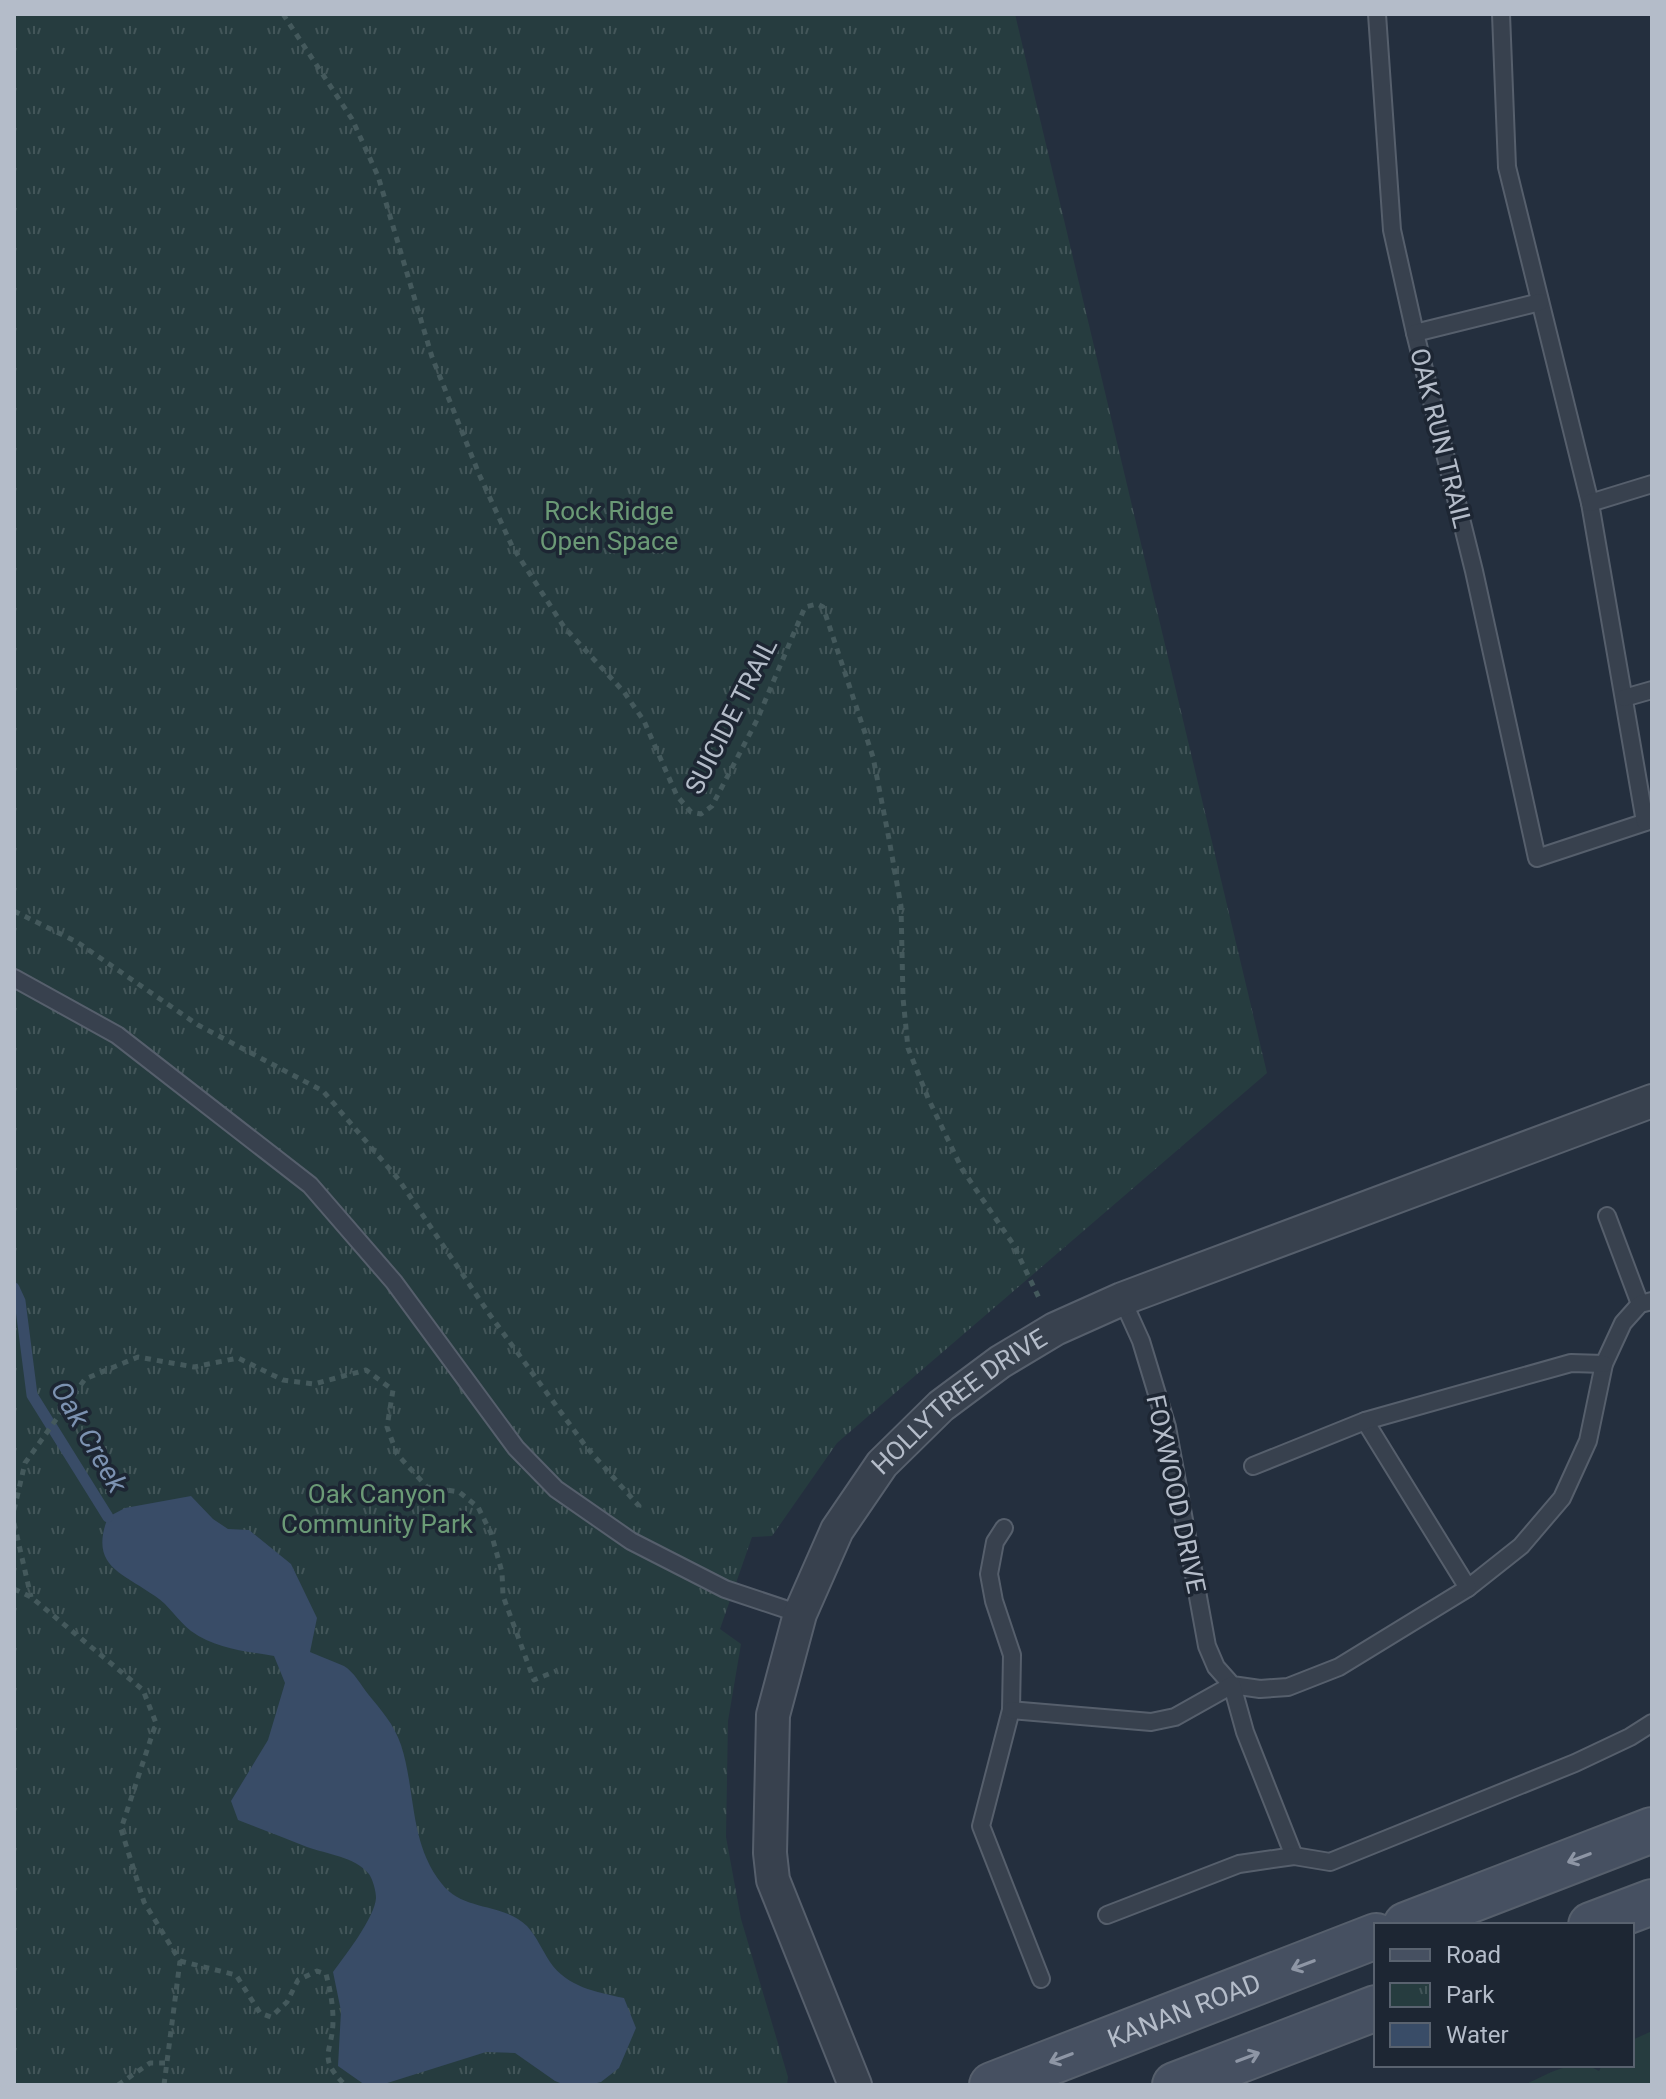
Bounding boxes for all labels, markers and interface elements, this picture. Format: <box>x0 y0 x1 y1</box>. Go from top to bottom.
street label: OAK RUN TRAIL <box>1404 345 1478 531</box>
park label: Rock Ridge Open Space <box>540 496 678 556</box>
street label: SUICIDE TRAIL <box>679 633 783 799</box>
street label: HOLLYTREE DRIVE <box>866 1323 1052 1481</box>
water label: Oak Creek <box>44 1375 135 1500</box>
street label: FOXWOOD DRIVE <box>1140 1392 1212 1596</box>
park label: Oak Canyon Community Park <box>281 1479 474 1539</box>
one-way arrow <box>1567 1852 1592 1866</box>
legend <box>1374 1923 1634 2067</box>
text: Road <box>1446 1941 1501 1969</box>
one-way arrow <box>1291 1959 1316 1973</box>
street label: KANAN ROAD <box>1103 1967 1265 2054</box>
text: Park <box>1446 1981 1495 2009</box>
text: Water <box>1446 2021 1509 2049</box>
one-way arrow <box>1235 2049 1260 2063</box>
one-way arrow <box>1049 2052 1074 2066</box>

